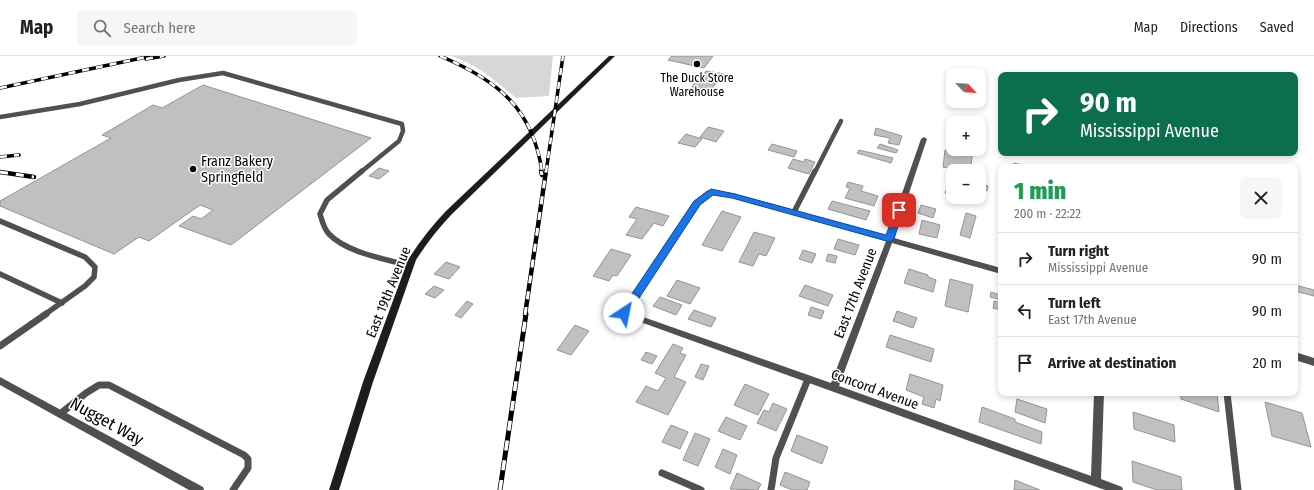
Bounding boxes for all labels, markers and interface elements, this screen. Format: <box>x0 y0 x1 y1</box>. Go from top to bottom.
search box <box>77 10 357 46</box>
text: Map <box>20 16 53 39</box>
icon: search <box>91 17 113 39</box>
text: Search here <box>123 19 196 37</box>
text: Map <box>1134 19 1158 36</box>
text: Directions <box>1180 19 1238 36</box>
text: Saved <box>1260 19 1294 36</box>
marker: The Duck Store Warehouse <box>692 59 702 69</box>
north arrow <box>946 68 986 108</box>
map controls <box>946 68 986 204</box>
place label: The Duck Store Warehouse <box>660 71 734 99</box>
text: 90 m <box>1080 86 1137 119</box>
icon: right <box>1014 88 1066 140</box>
button: + <box>946 116 986 156</box>
text: Mississippi Avenue <box>1080 120 1219 142</box>
place label: Franz Bakery Springfield <box>201 153 274 186</box>
marker: Franz Bakery Springfield <box>188 164 198 174</box>
button: − <box>946 164 986 204</box>
text: 1 min <box>1014 177 1066 205</box>
button: close <box>1240 177 1282 219</box>
pin <box>882 193 916 227</box>
icon: arrive <box>888 199 910 221</box>
text: 200 m · 22:22 <box>1014 206 1081 221</box>
text: Turn right <box>1048 242 1109 260</box>
street label: East 19th Avenue <box>362 244 414 340</box>
street label: East 17th Avenue <box>830 245 881 341</box>
icon: right <box>1014 248 1036 270</box>
text: 90 m <box>1252 250 1282 268</box>
text: Mississippi Avenue <box>1048 260 1148 275</box>
position arrow <box>603 292 645 334</box>
text: Turn left <box>1048 294 1101 312</box>
icon: left <box>1014 300 1036 322</box>
text: 90 m <box>1252 302 1282 320</box>
text: East 17th Avenue <box>1048 312 1137 327</box>
icon: arrive <box>1014 352 1036 374</box>
text: Arrive at destination <box>1048 354 1176 372</box>
text: 20 m <box>1253 354 1282 372</box>
street label: Concord Avenue <box>829 366 921 413</box>
street label: Nugget Way <box>66 393 148 450</box>

